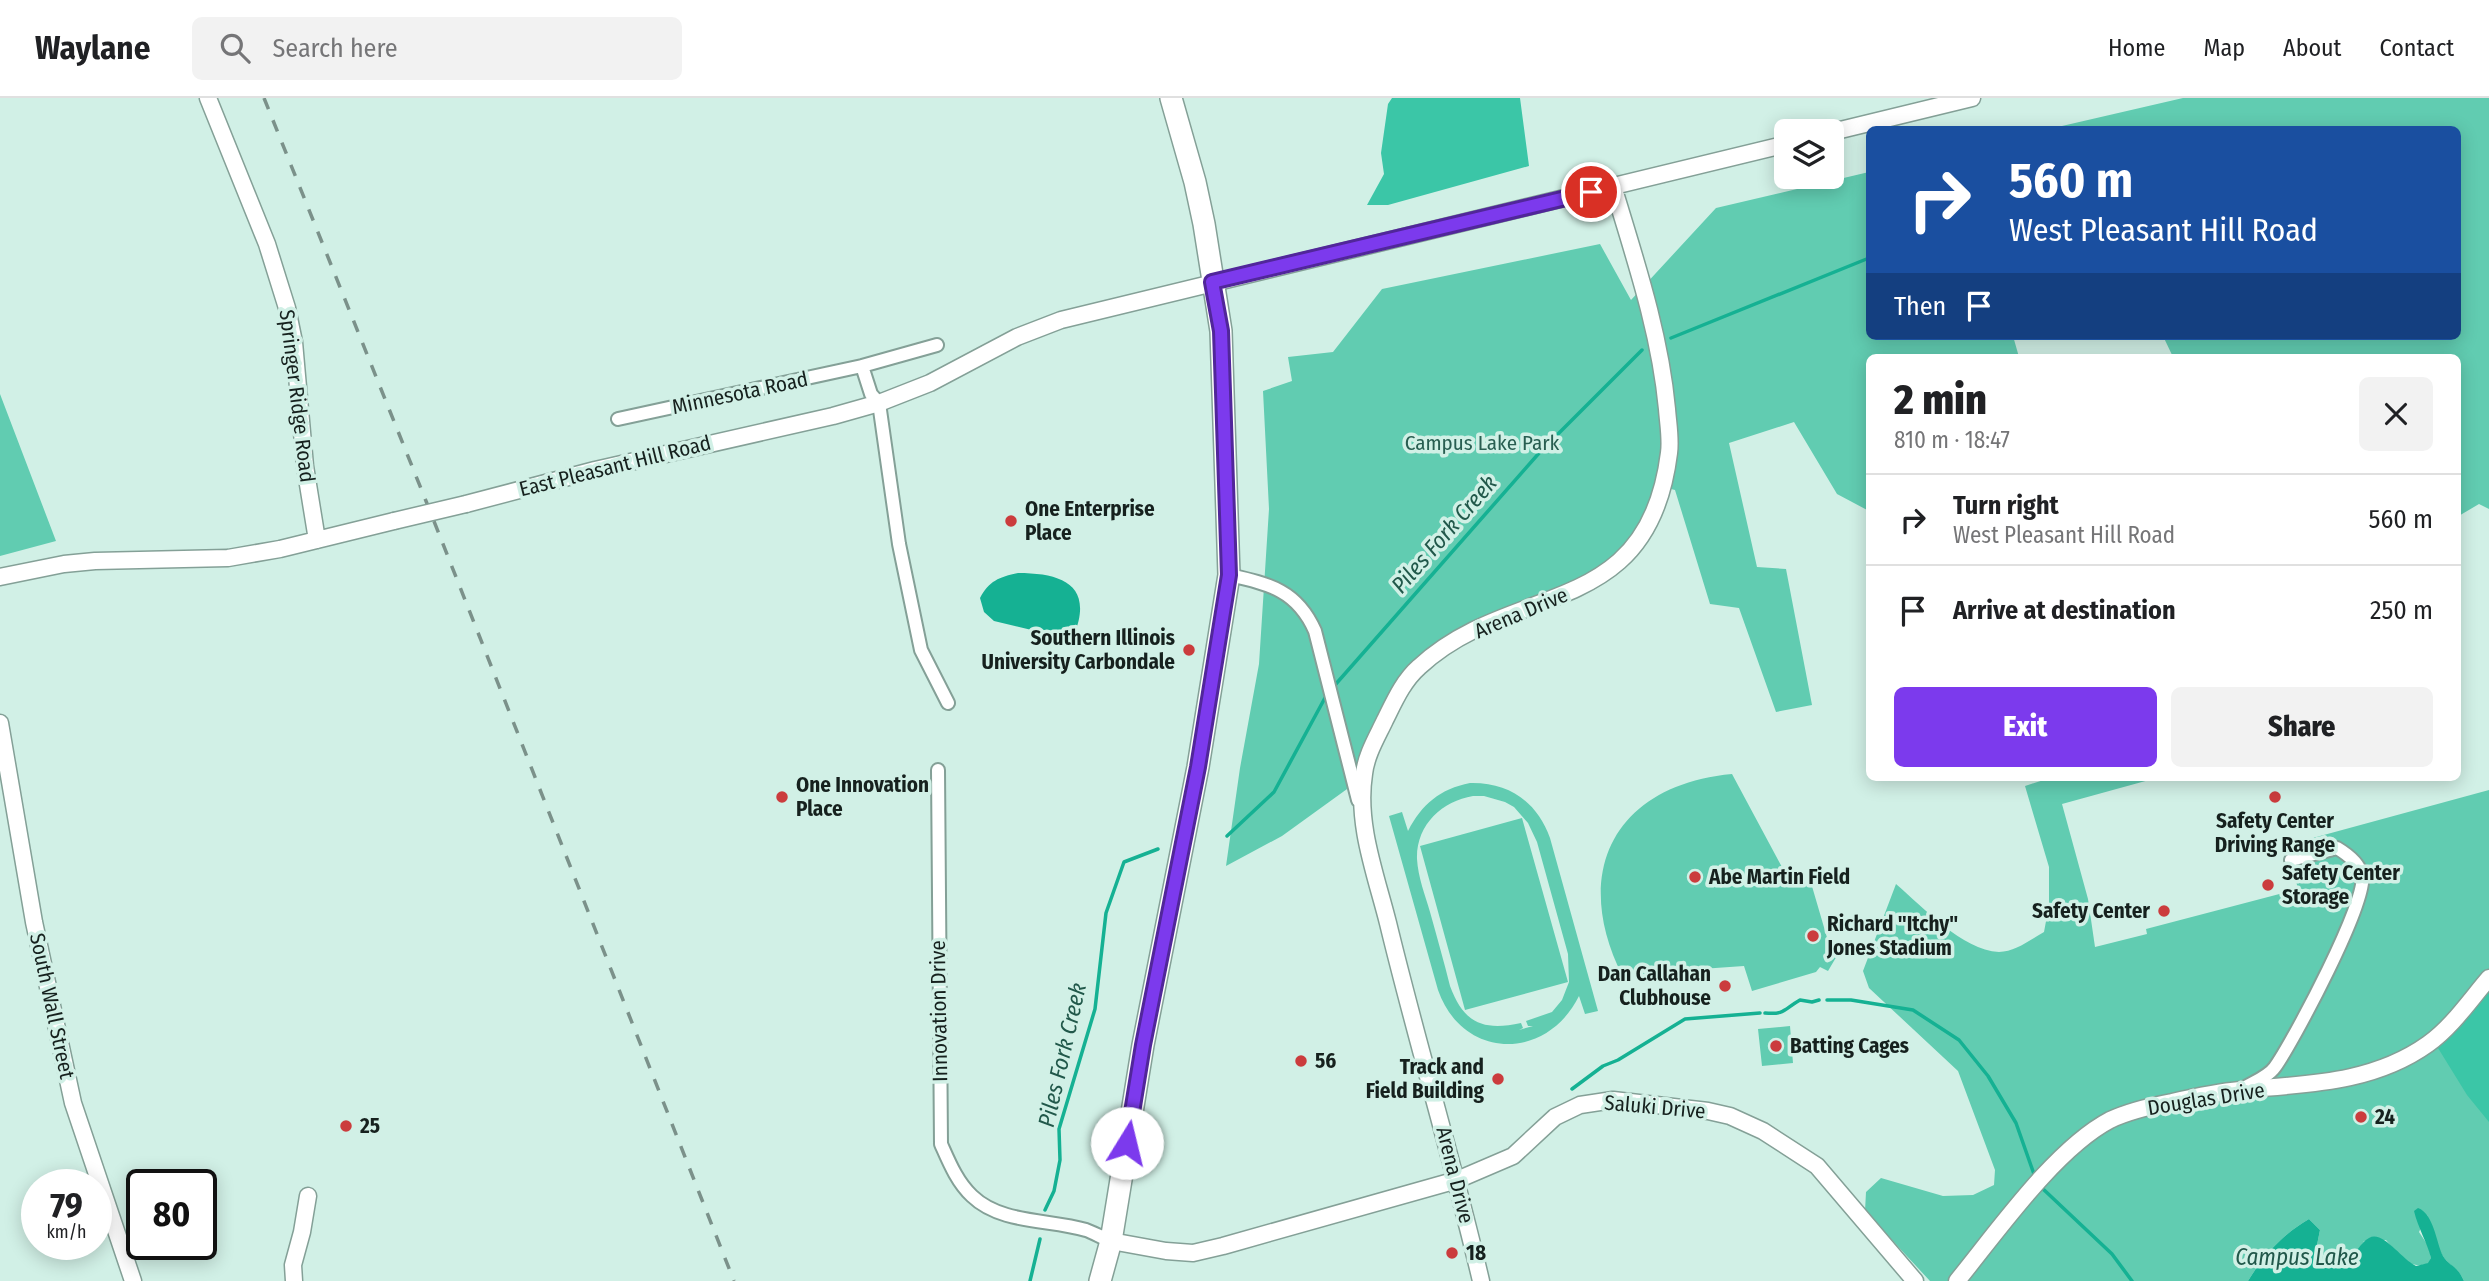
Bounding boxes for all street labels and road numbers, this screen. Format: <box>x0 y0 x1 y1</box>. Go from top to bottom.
street label: Springer Ridge Road <box>274 308 320 484</box>
street label: Minnesota Road <box>670 366 810 420</box>
street label: East Pleasant Hill Road <box>516 430 714 502</box>
street label: Arena Drive <box>1470 582 1572 644</box>
street label: South Wall Street <box>24 931 80 1081</box>
street label: Innovation Drive <box>925 940 953 1082</box>
street label: Douglas Drive <box>2146 1077 2266 1121</box>
street label: Saluki Drive <box>1603 1090 1707 1124</box>
street label: Arena Drive <box>1430 1124 1480 1226</box>

